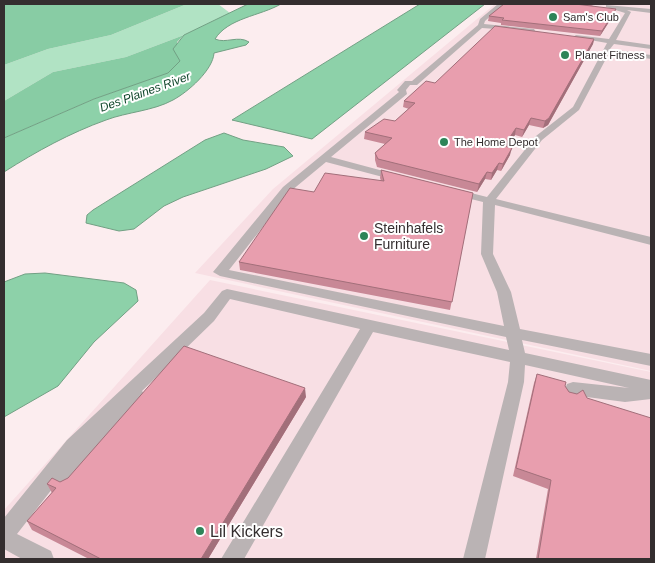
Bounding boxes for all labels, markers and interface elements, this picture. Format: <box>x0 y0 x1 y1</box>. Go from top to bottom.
marker: Sam's Club <box>547 11 559 23</box>
place label: Sam's Club <box>563 11 619 23</box>
marker: Planet Fitness <box>559 49 571 61</box>
place label: Planet Fitness <box>575 49 645 61</box>
water label: Des Plaines River <box>98 69 193 115</box>
marker: The Home Depot <box>438 136 450 148</box>
place label: The Home Depot <box>454 136 538 148</box>
place label: Steinhafels Furniture <box>374 220 443 252</box>
marker: Steinhafels Furniture <box>358 230 370 242</box>
place label: Lil Kickers <box>210 523 283 540</box>
marker: Lil Kickers <box>194 525 206 537</box>

